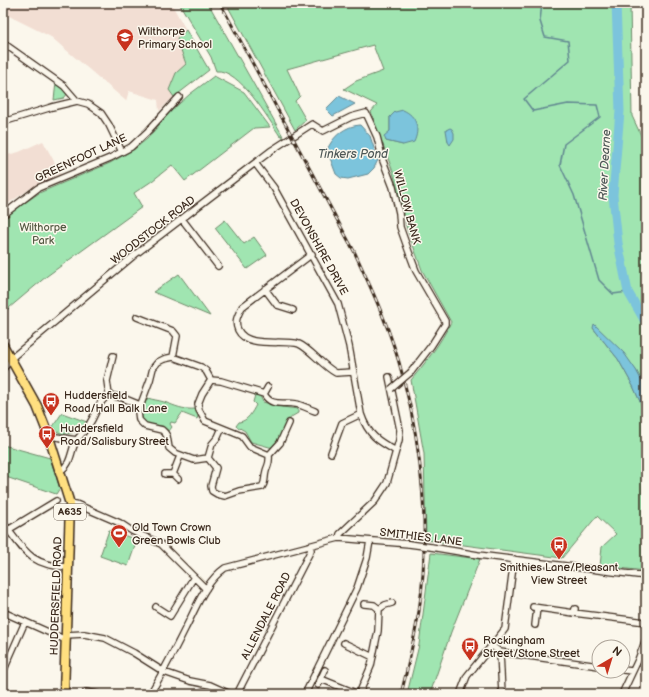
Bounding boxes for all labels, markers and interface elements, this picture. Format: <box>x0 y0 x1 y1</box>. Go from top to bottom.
place label: Wilthorpe Primary School <box>138 25 212 51</box>
school or university icon: Wilthorpe Primary School <box>115 27 135 52</box>
water label: River Dearne <box>596 129 614 201</box>
street label: GREENFOOT LANE <box>33 131 129 185</box>
water label: Tinkers Pond <box>318 147 389 162</box>
street label: WILLOW BANK <box>391 168 423 246</box>
street label: WOODSTOCK ROAD <box>108 193 198 267</box>
street label: DEVONSHIRE DRIVE <box>287 197 351 297</box>
park label: Wilthorpe Park <box>19 221 67 247</box>
place label: Huddersfield Road/Hall Balk Lane <box>64 389 168 415</box>
bus stop icon: Huddersfield Road/Hall Balk Lane <box>41 391 61 416</box>
place label: Huddersfield Road/Salisbury Street <box>60 422 169 448</box>
bus stop icon: Huddersfield Road/Salisbury Street <box>37 424 57 449</box>
road number: A635 <box>54 504 86 520</box>
place label: Old Town Crown Green Bowls Club <box>132 521 221 547</box>
sports icon: Old Town Crown Green Bowls Club <box>109 523 129 548</box>
street label: SMITHIES LANE <box>379 525 463 549</box>
bus stop icon: Smithies Lane/Pleasant View Street <box>549 535 569 560</box>
street label: HUDDERSFIELD ROAD <box>47 536 65 656</box>
place label: Smithies Lane/Pleasant View Street <box>500 561 619 587</box>
street label: ALLENDALE ROAD <box>238 570 294 662</box>
place label: Rockingham Street/Stone Street <box>483 634 580 660</box>
bus stop icon: Rockingham Street/Stone Street <box>460 636 480 661</box>
north arrow <box>591 639 631 679</box>
text: N <box>610 644 624 659</box>

